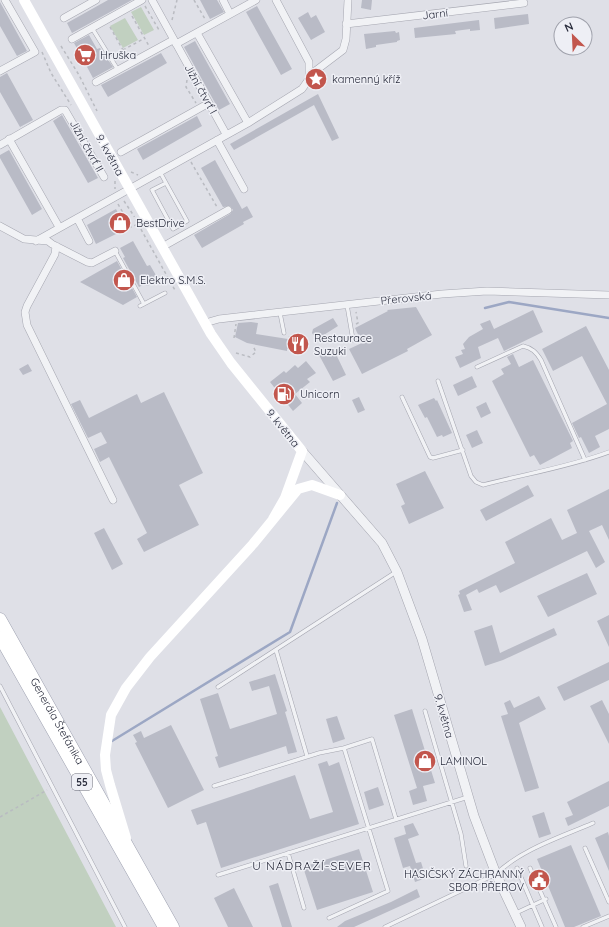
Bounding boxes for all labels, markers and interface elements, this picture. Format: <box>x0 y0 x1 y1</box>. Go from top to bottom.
street label: Jarní <box>421 5 449 23</box>
north arrow <box>553 16 593 56</box>
text: N <box>562 19 575 35</box>
supermarket icon: Hruška <box>72 42 98 68</box>
place label: Hruška <box>100 48 136 62</box>
street label: Jižní čtvrť I <box>182 62 220 116</box>
place icon: kamenný kříž <box>303 66 329 92</box>
place label: kamenný kříž <box>332 72 400 86</box>
street label: Jižní čtvrť II <box>67 118 107 174</box>
street label: 9. května <box>93 132 127 178</box>
shop icon: BestDrive <box>107 210 133 236</box>
place label: BestDrive <box>136 216 185 230</box>
shop icon: Elektro S.M.S. <box>111 267 137 293</box>
place label: Elektro S.M.S. <box>140 273 206 287</box>
street label: Přerovská <box>380 288 432 308</box>
restaurant icon: Restaurace Suzuki <box>285 331 311 357</box>
place label: Restaurace Suzuki <box>314 331 372 358</box>
fuel station icon: Unicorn <box>271 381 297 407</box>
place label: Unicorn <box>300 387 340 401</box>
street label: 9. května <box>263 406 303 450</box>
street label: Generála Štefánika <box>27 675 87 767</box>
street label: 9. května <box>431 692 457 740</box>
shop icon: LAMINOL <box>412 748 438 774</box>
place label: LAMINOL <box>440 754 487 768</box>
road number: 55 <box>72 774 92 790</box>
district label: U NÁDRAŽÍ-SEVER <box>252 858 372 873</box>
place label: HASIČSKÝ ZÁCHRANNÝ SBOR PŘEROV <box>404 867 524 894</box>
public building icon: HASIČSKÝ ZÁCHRANNÝ SBOR PŘEROV <box>526 867 552 893</box>

